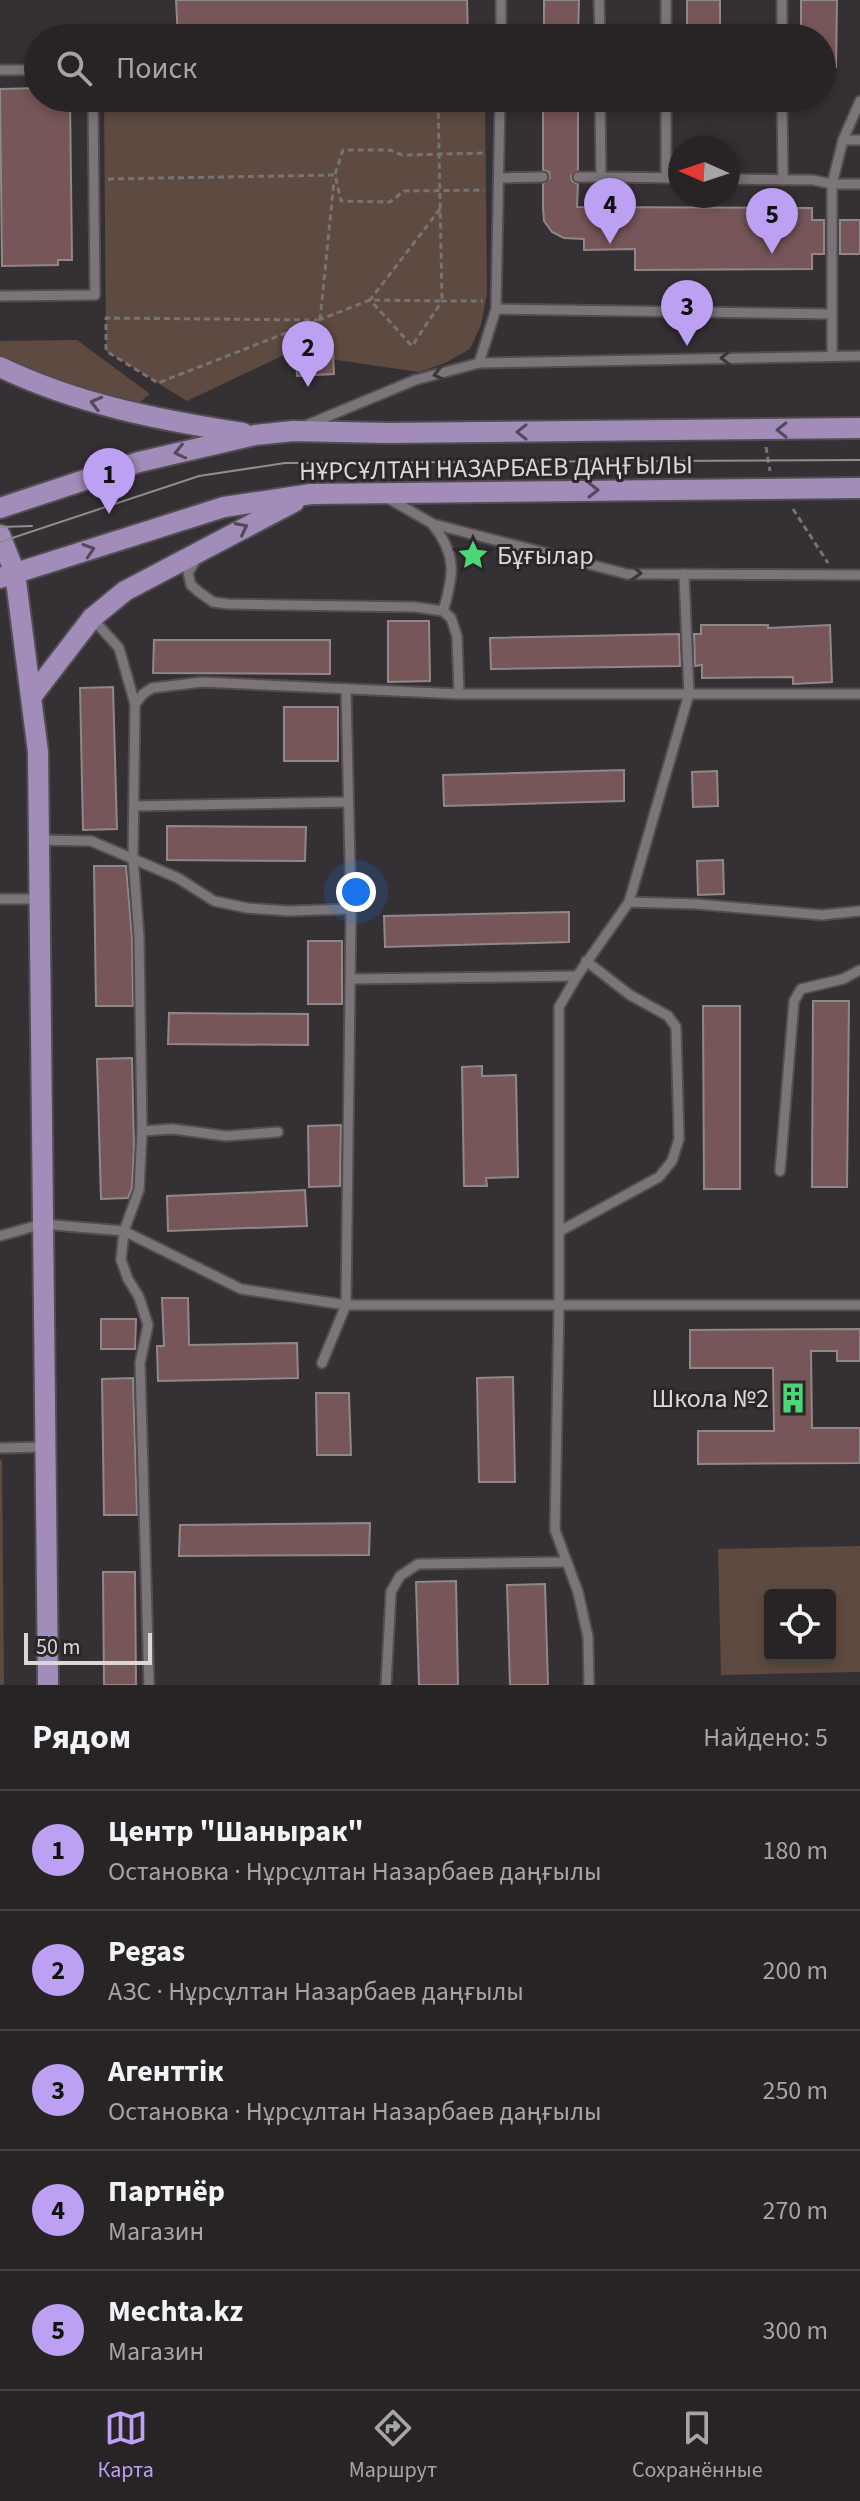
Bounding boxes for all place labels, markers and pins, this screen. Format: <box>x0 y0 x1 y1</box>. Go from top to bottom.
pin: 4 <box>584 178 636 244</box>
pin: 5 <box>746 188 798 254</box>
pin: 3 <box>661 280 713 346</box>
pin: 2 <box>282 321 334 387</box>
pin: 1 <box>83 448 135 514</box>
place label: Бұғылар <box>497 537 594 574</box>
place icon: Бұғылар <box>456 538 490 572</box>
place label: Школа №2 <box>651 1380 769 1417</box>
building icon: Школа №2 <box>776 1381 810 1415</box>

